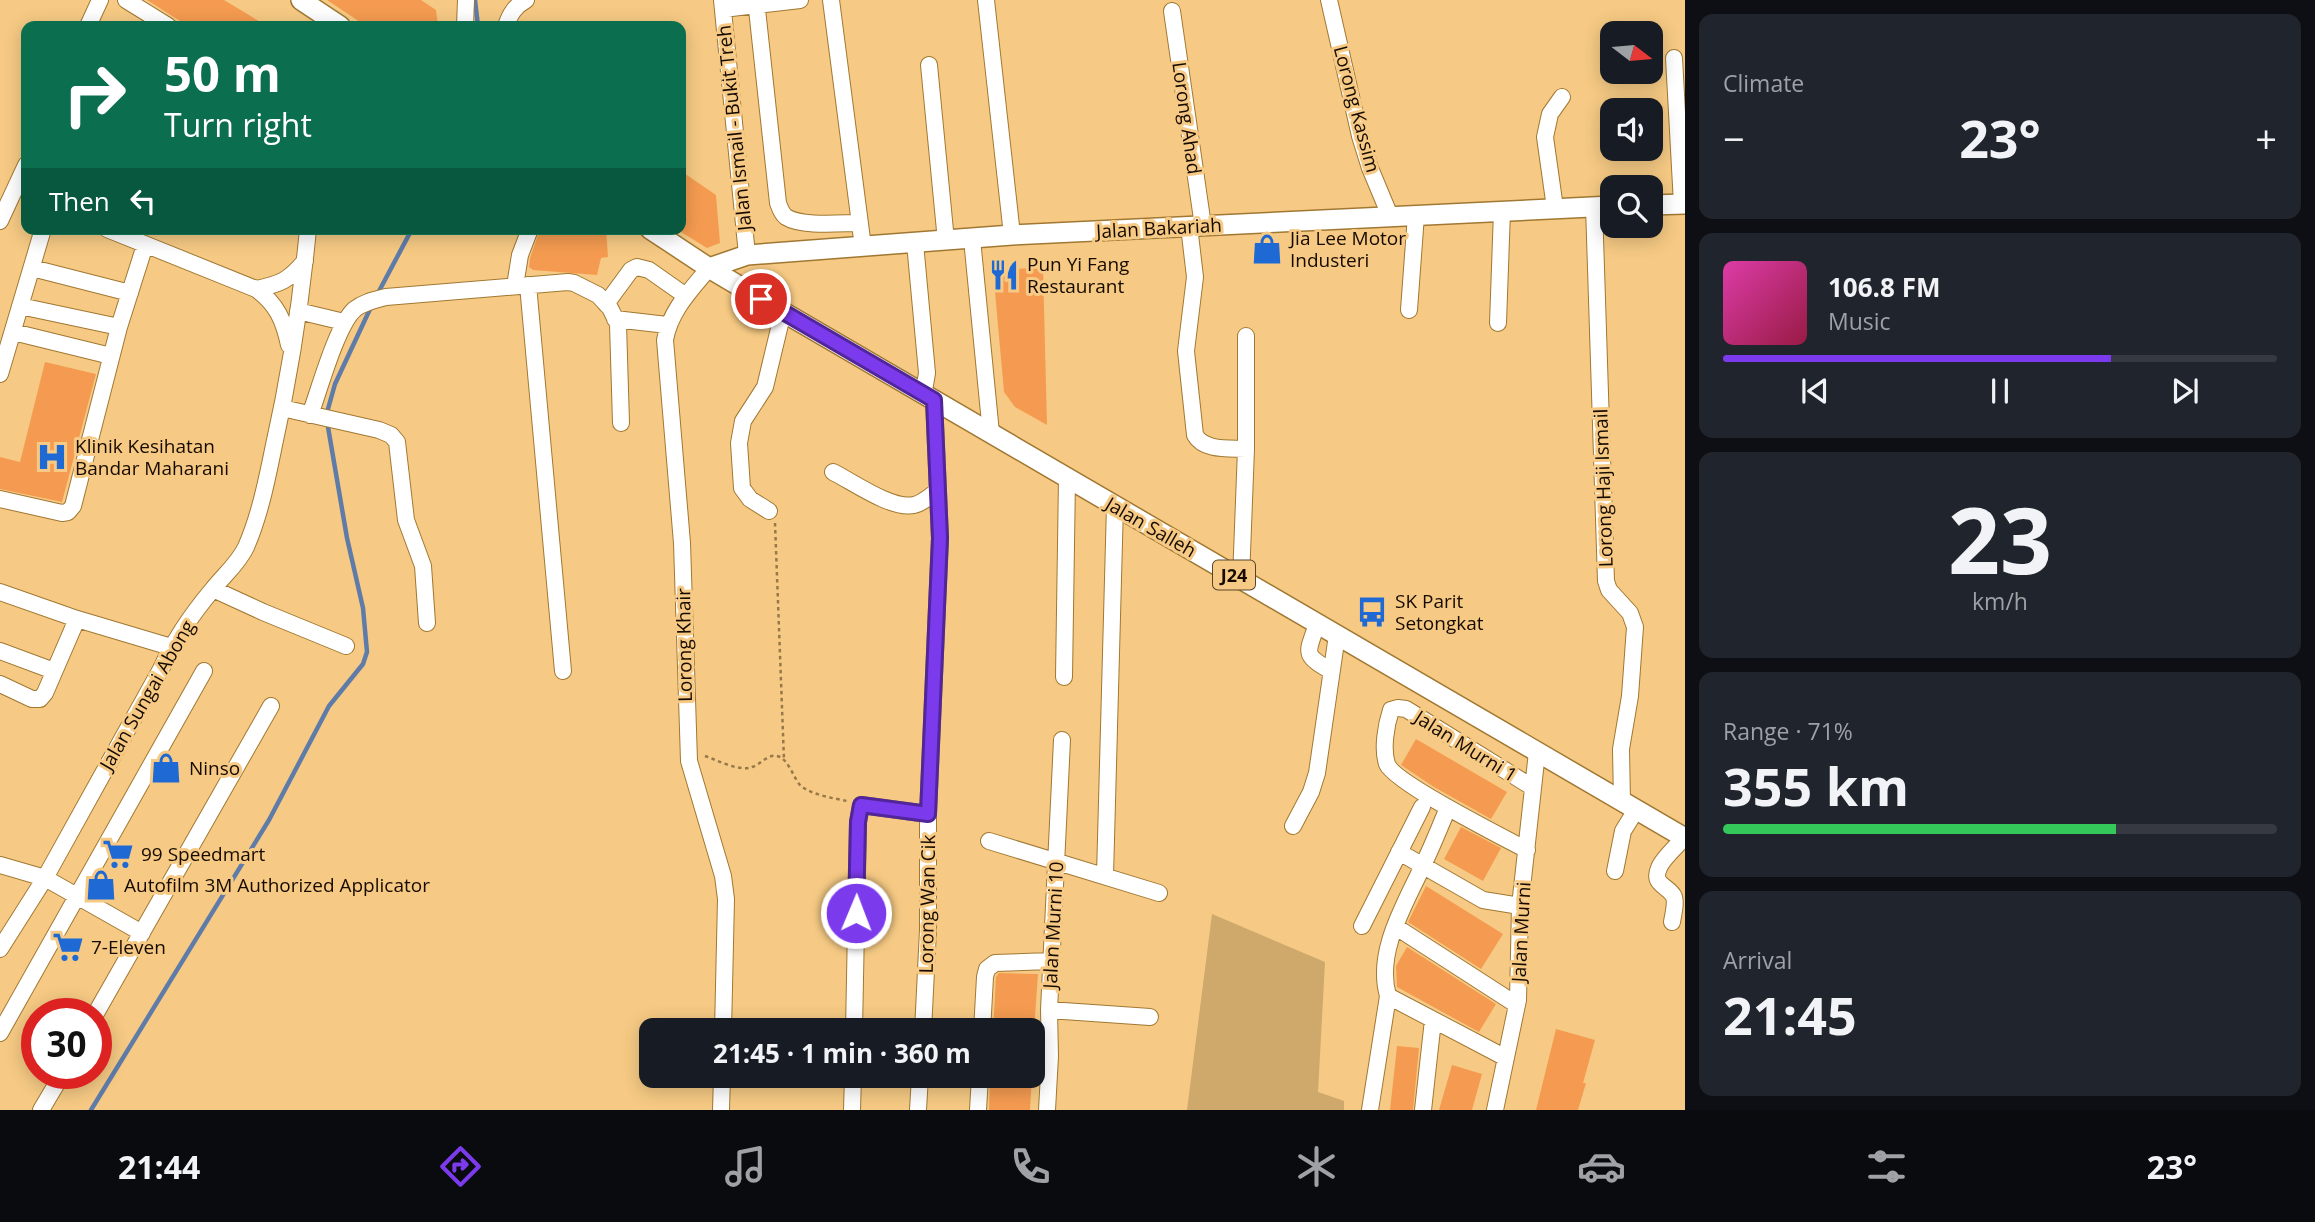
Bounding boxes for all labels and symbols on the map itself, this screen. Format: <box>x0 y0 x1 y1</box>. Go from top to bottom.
north arrow <box>1600 21 1662 84</box>
street label: Jalan Ismail - Bukit Treh <box>710 24 758 234</box>
street label: Lorong Kassim <box>1328 43 1386 175</box>
street label: Lorong Ahad <box>1166 60 1208 176</box>
street label: Jalan Bakariah <box>1094 212 1222 244</box>
place label: Jia Lee Motor Industeri <box>1288 225 1406 273</box>
shop icon: Jia Lee Motor Industeri <box>1250 232 1284 266</box>
place label: Pun Yi Fang Restaurant <box>1027 251 1129 299</box>
restaurant icon: Pun Yi Fang Restaurant <box>987 258 1021 292</box>
pin <box>731 269 791 329</box>
street label: Lorong Haji Ismail <box>1587 408 1619 568</box>
place label: Klinik Kesihatan Bandar Maharani <box>75 433 229 481</box>
hospital icon: Klinik Kesihatan Bandar Maharani <box>35 440 69 474</box>
street label: Jalan Salleh <box>1099 490 1201 563</box>
road number: J24 <box>1213 560 1255 590</box>
street label: Lorong Khair <box>670 588 698 702</box>
place label: SK Parit Setongkat <box>1395 588 1484 636</box>
bus stop icon: SK Parit Setongkat <box>1355 595 1389 629</box>
street label: Jalan Sungai Abong <box>92 615 201 776</box>
street label: Jalan Murni 1 <box>1408 703 1522 788</box>
shop icon: Ninso <box>149 751 183 785</box>
place label: Ninso <box>189 755 240 781</box>
street label: Lorong Wan Cik <box>913 834 941 974</box>
supermarket icon: 99 Speedmart <box>101 837 135 871</box>
place label: 99 Speedmart <box>141 841 266 867</box>
street label: Jalan Murni 10 <box>1037 861 1069 991</box>
shop icon: Autofilm 3M Authorized Applicator <box>84 868 118 902</box>
place label: Autofilm 3M Authorized Applicator <box>124 872 430 898</box>
position arrow <box>819 876 893 950</box>
street label: Jalan Murni <box>1505 881 1537 985</box>
supermarket icon: 7-Eleven <box>51 930 85 964</box>
place label: 7-Eleven <box>91 934 166 960</box>
speed limit sign: 30 <box>21 998 112 1089</box>

